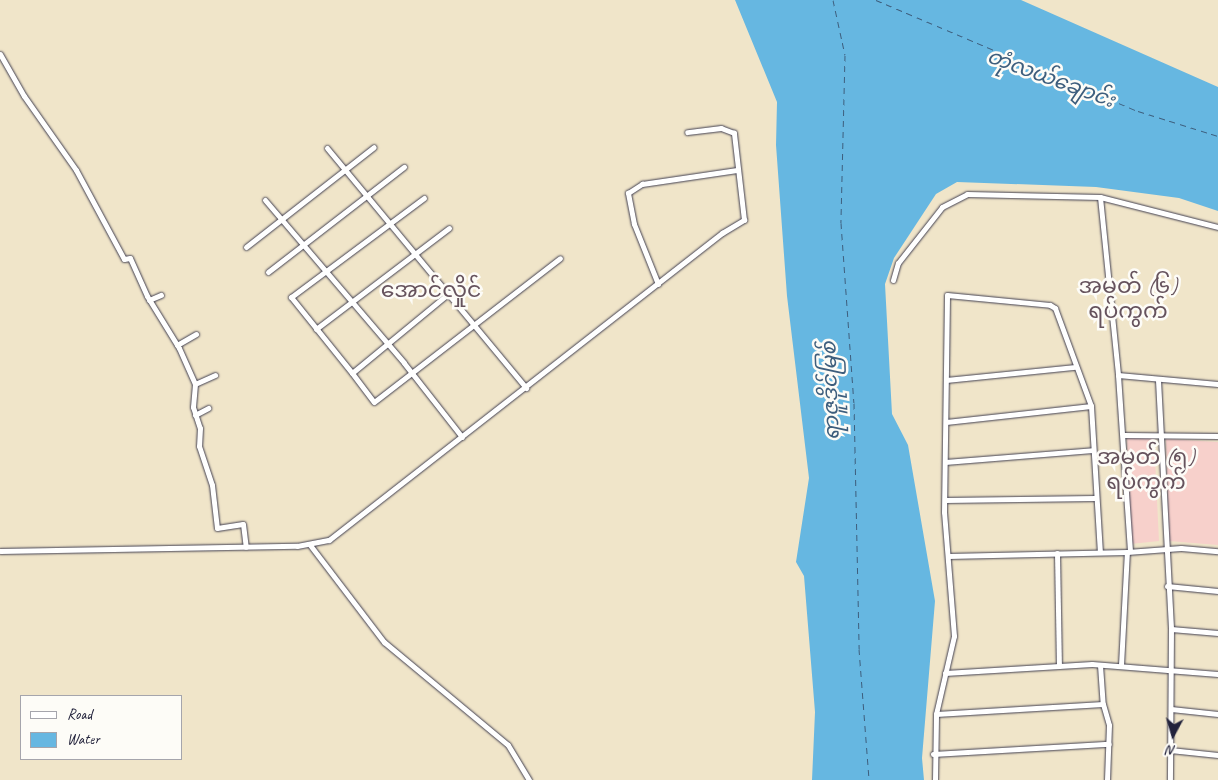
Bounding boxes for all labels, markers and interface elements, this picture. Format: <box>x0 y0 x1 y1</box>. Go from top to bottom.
water label: တုံလယ်ချောင်း <box>984 43 1118 113</box>
district label: အမှတ် (၆) ရပ်ကွက် <box>1079 273 1177 324</box>
district label: အောင်လှိုင် <box>381 278 481 304</box>
water label: ရာဇူဒိုင်မြစ် <box>816 341 844 441</box>
district label: အမှတ် (၅) ရပ်ကွက် <box>1097 444 1195 496</box>
legend <box>20 695 182 760</box>
text: Road <box>67 705 92 724</box>
north arrow <box>1148 710 1198 760</box>
text: Water <box>67 730 100 749</box>
text: N <box>1166 742 1177 759</box>

